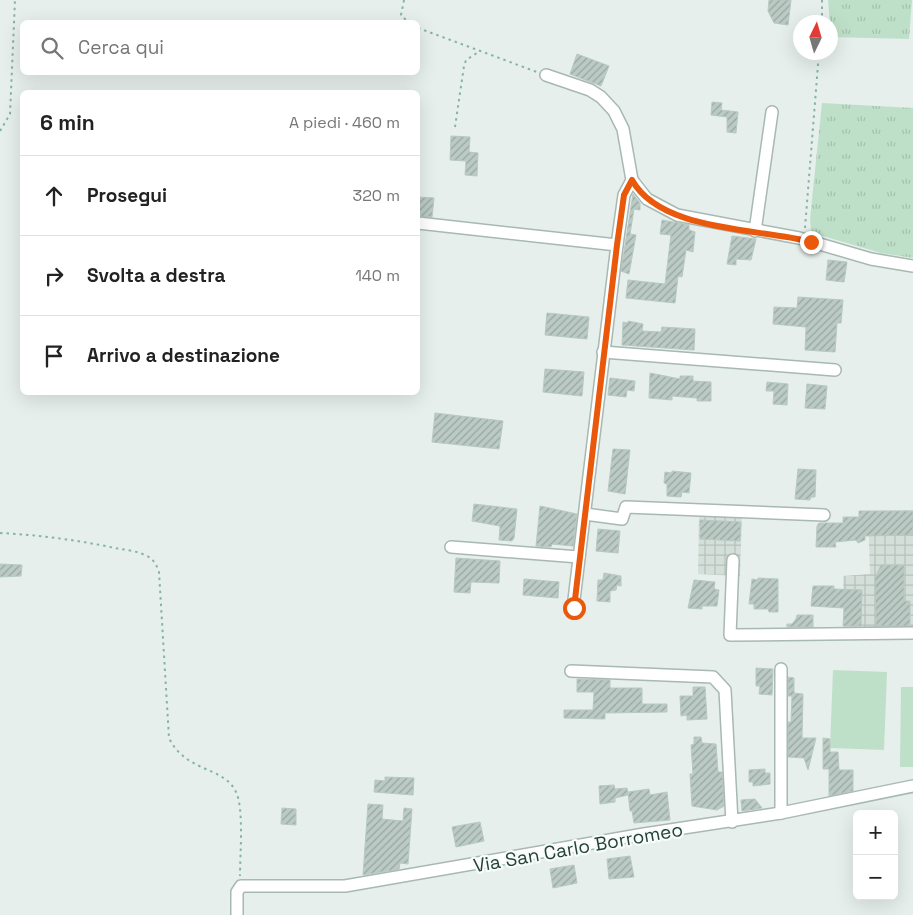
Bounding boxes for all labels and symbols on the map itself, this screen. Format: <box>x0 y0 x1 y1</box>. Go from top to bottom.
north arrow <box>793 15 838 60</box>
route end <box>800 231 823 254</box>
route start <box>563 597 586 620</box>
street label: Via San Carlo Borromeo <box>471 817 685 878</box>

